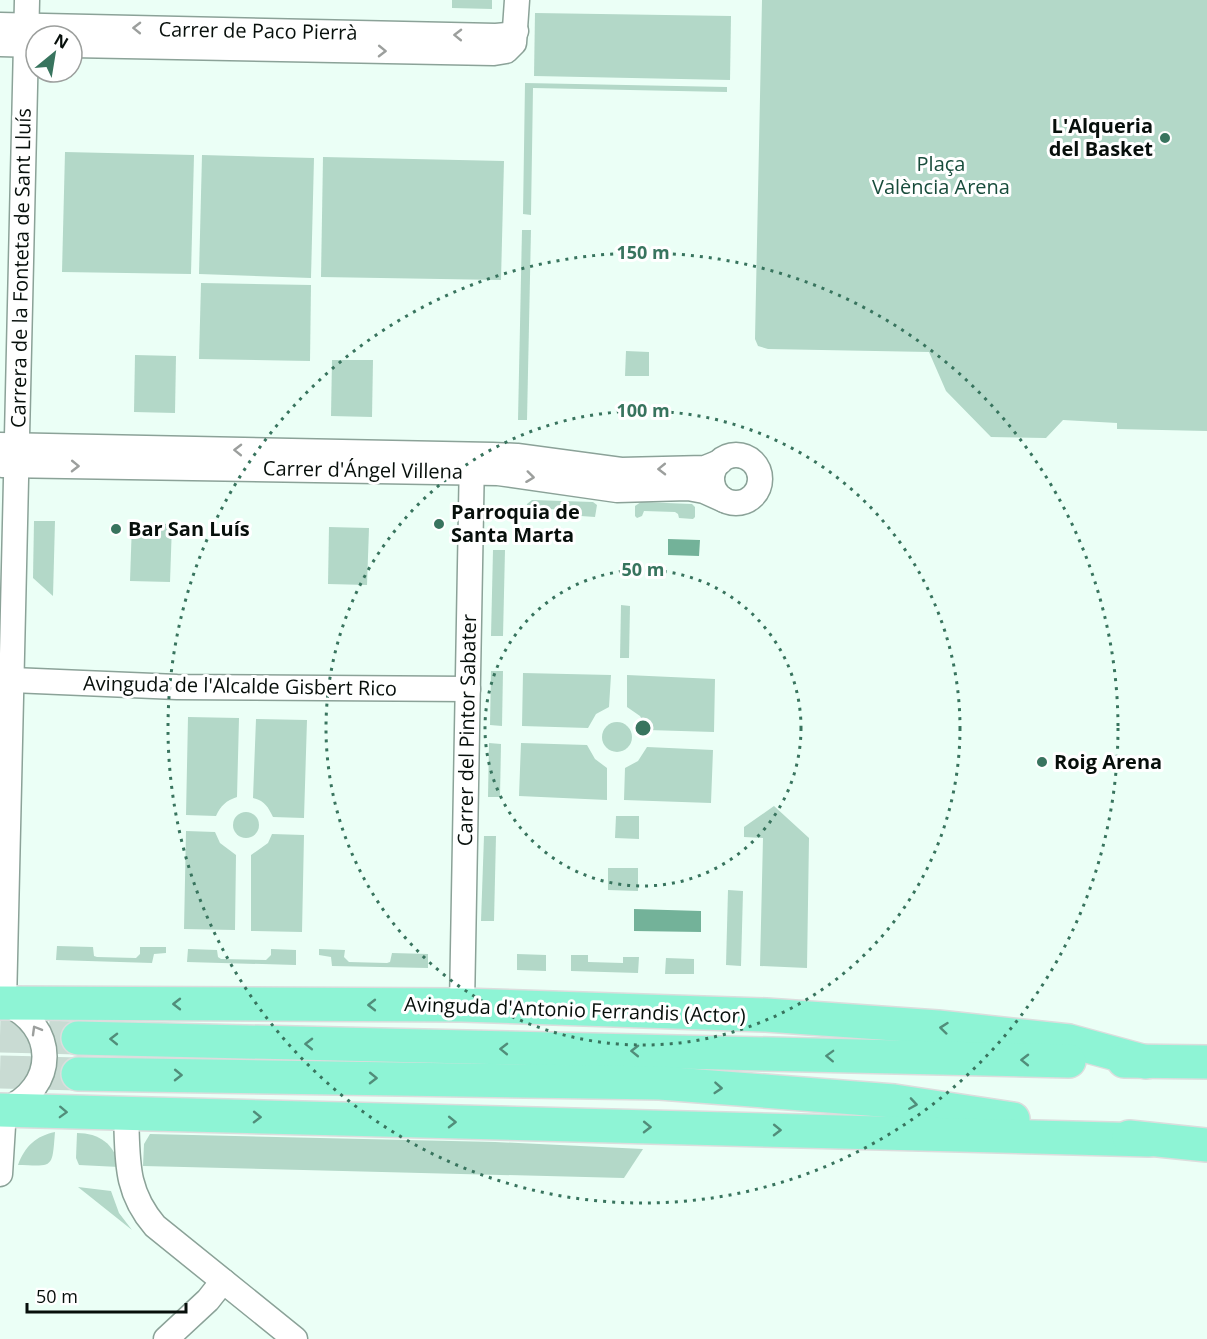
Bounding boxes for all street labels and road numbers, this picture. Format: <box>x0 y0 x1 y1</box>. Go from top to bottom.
street label: Carrer de Paco Pierrà <box>158 15 358 46</box>
street label: Carrera de la Fonteta de Sant Lluís <box>4 108 37 428</box>
street label: Carrer d'Ángel Villena <box>263 454 463 485</box>
street label: Carrer del Pintor Sabater <box>451 614 482 846</box>
street label: Avinguda de l'Alcalde Gisbert Rico <box>83 669 397 702</box>
street label: Avinguda d'Antonio Ferrandis (Actor) <box>404 990 746 1029</box>

